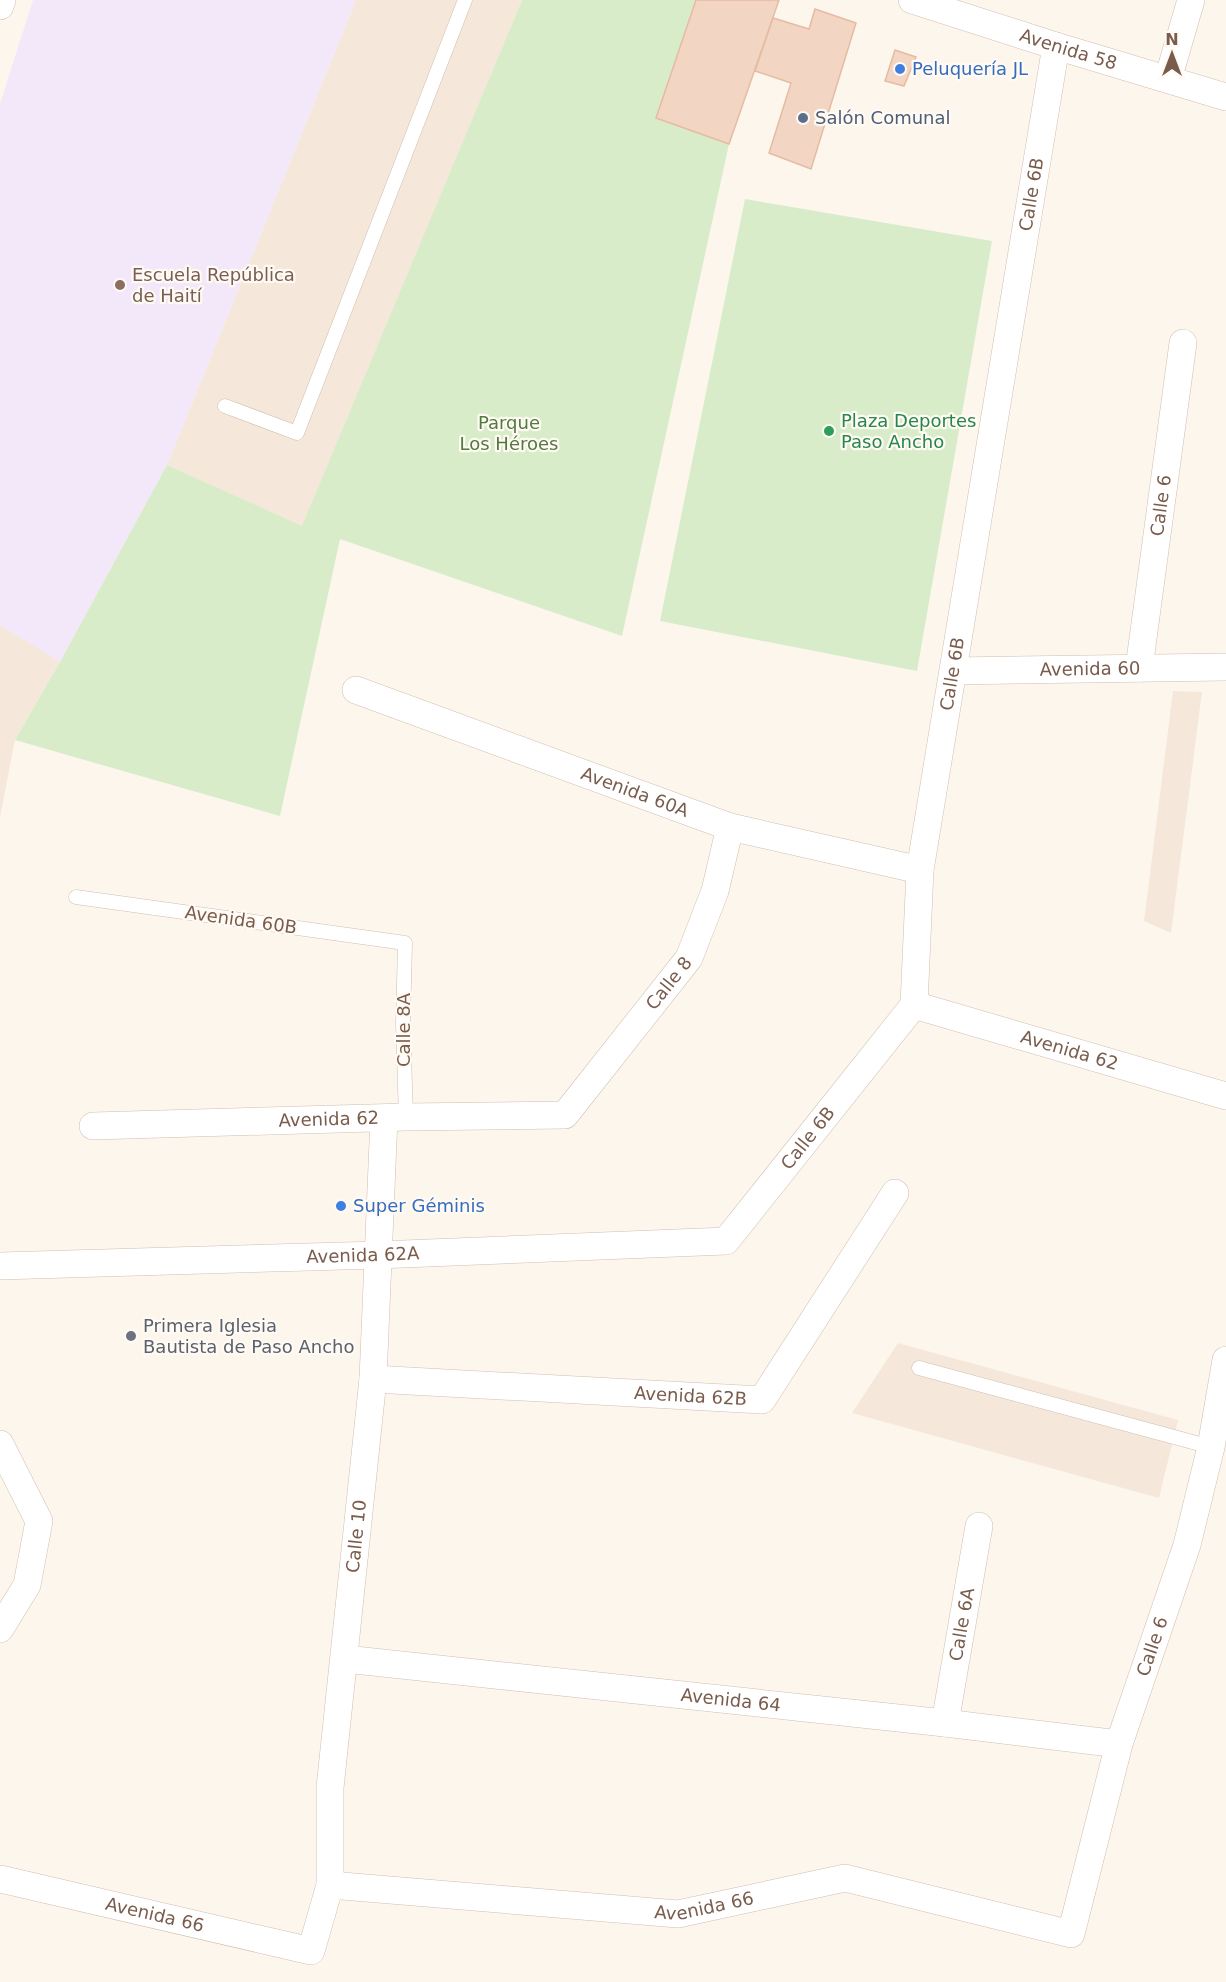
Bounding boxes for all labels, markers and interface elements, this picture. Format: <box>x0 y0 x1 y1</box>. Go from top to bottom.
street label: Avenida 58 <box>1017 24 1120 74</box>
north arrow <box>1142 24 1202 84</box>
text: N <box>1165 30 1179 49</box>
place label: Peluquería JL <box>912 58 1028 79</box>
marker: Peluquería JL <box>893 62 907 76</box>
place label: Salón Comunal <box>815 107 951 128</box>
marker: Salón Comunal <box>796 111 810 125</box>
street label: Calle 6B <box>1015 156 1047 233</box>
place label: Escuela República de Haití <box>132 264 295 306</box>
marker: Escuela República de Haití <box>113 278 127 292</box>
place label: Plaza Deportes Paso Ancho <box>841 410 976 452</box>
park label: Parque Los Héroes <box>460 412 558 454</box>
marker: Plaza Deportes Paso Ancho <box>822 424 836 438</box>
street label: Calle 6 <box>1146 473 1175 537</box>
street label: Calle 6B <box>935 636 968 712</box>
street label: Avenida 60 <box>1040 657 1140 680</box>
street label: Avenida 60A <box>578 762 692 821</box>
street label: Avenida 60B <box>184 901 298 938</box>
street label: Calle 8 <box>641 952 696 1014</box>
street label: Calle 8A <box>393 992 414 1067</box>
street label: Avenida 62 <box>1018 1026 1121 1074</box>
street label: Calle 6B <box>776 1102 839 1173</box>
street label: Avenida 62 <box>278 1107 379 1131</box>
place label: Super Géminis <box>353 1195 485 1216</box>
marker: Super Géminis <box>334 1199 348 1213</box>
street label: Avenida 62A <box>306 1242 420 1267</box>
place label: Primera Iglesia Bautista de Paso Ancho <box>143 1315 354 1357</box>
marker: Primera Iglesia Bautista de Paso Ancho <box>124 1329 138 1343</box>
street label: Avenida 62B <box>634 1382 748 1409</box>
street label: Calle 10 <box>342 1499 370 1574</box>
street label: Calle 6A <box>945 1585 978 1663</box>
street label: Calle 6 <box>1132 1614 1172 1679</box>
street label: Avenida 64 <box>680 1684 782 1715</box>
street label: Avenida 66 <box>654 1887 755 1924</box>
street label: Avenida 66 <box>104 1893 206 1936</box>

